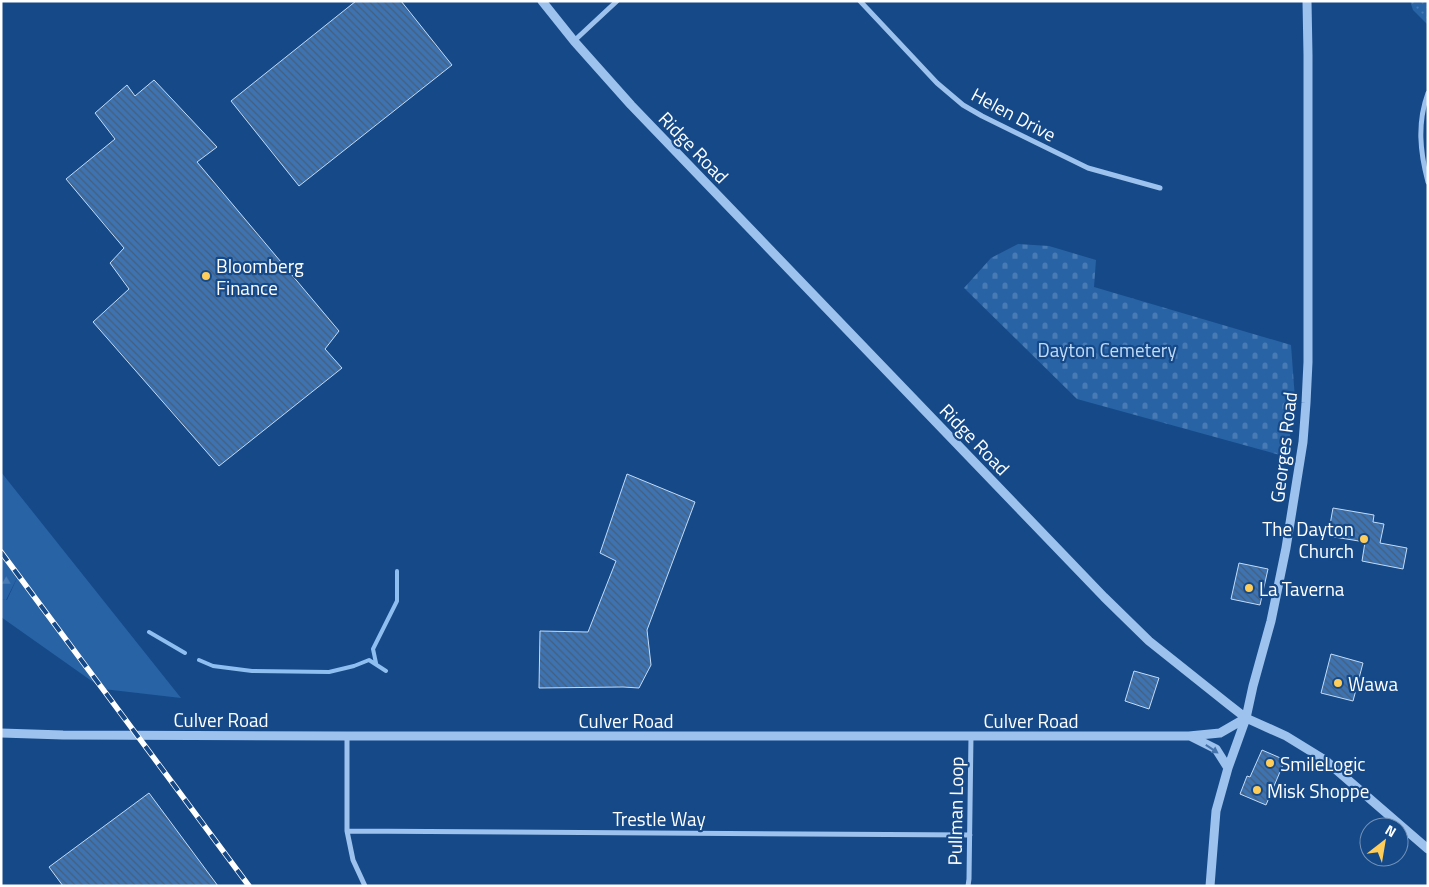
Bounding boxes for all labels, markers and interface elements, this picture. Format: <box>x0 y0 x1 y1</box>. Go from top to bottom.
street label: Helen Drive <box>966 80 1062 148</box>
street label: Ridge Road <box>652 104 736 190</box>
place label: Bloomberg Finance <box>216 251 304 302</box>
marker: Bloomberg Finance <box>200 270 212 282</box>
park label: Dayton Cemetery <box>1037 335 1177 364</box>
street label: Georges Road <box>1262 390 1304 504</box>
street label: Ridge Road <box>933 396 1017 482</box>
place label: The Dayton Church <box>1262 514 1354 565</box>
marker: The Dayton Church <box>1358 533 1370 545</box>
place label: La Taverna <box>1259 574 1345 603</box>
marker: La Taverna <box>1243 582 1255 594</box>
place label: Wawa <box>1348 669 1398 698</box>
marker: Wawa <box>1332 677 1344 689</box>
street label: Culver Road <box>173 705 269 734</box>
street label: Culver Road <box>578 706 674 735</box>
street label: Culver Road <box>983 706 1079 735</box>
one-way arrow <box>1205 744 1219 753</box>
place label: SmileLogic <box>1280 749 1366 778</box>
street label: Pullman Loop <box>940 756 970 866</box>
marker: SmileLogic <box>1264 757 1276 769</box>
place label: Misk Shoppe <box>1267 776 1369 805</box>
marker: Misk Shoppe <box>1251 784 1263 796</box>
street label: Trestle Way <box>612 804 706 833</box>
north arrow <box>1359 817 1409 867</box>
text: N <box>1381 819 1401 842</box>

